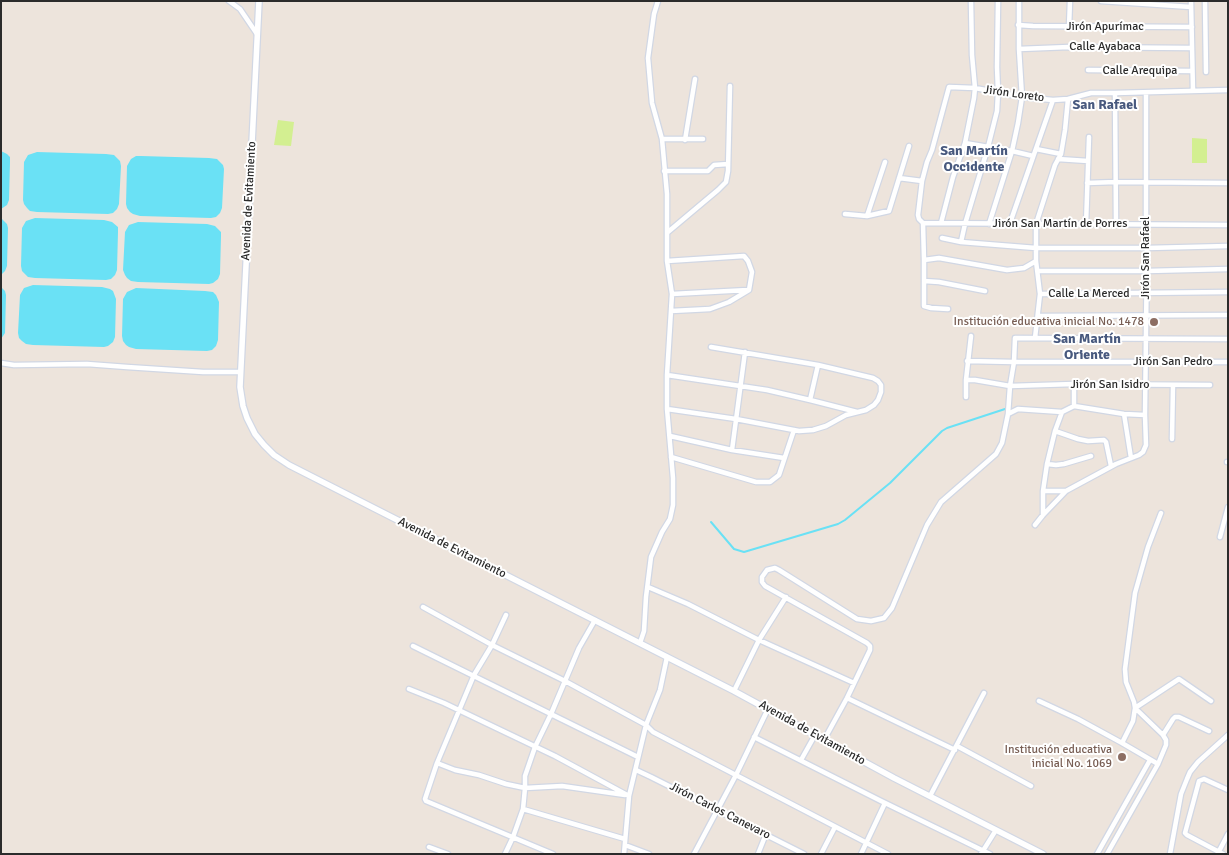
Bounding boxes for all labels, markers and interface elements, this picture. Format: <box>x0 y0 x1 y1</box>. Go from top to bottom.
street label: Jirón Apurímac <box>1066 20 1144 34</box>
street label: Calle Ayabaca <box>1069 40 1141 54</box>
street label: Calle Arequipa <box>1103 64 1177 78</box>
street label: Jirón Loreto <box>983 83 1045 105</box>
district label: San Rafael <box>1073 97 1137 113</box>
street label: Avenida de Evitamiento <box>239 141 259 261</box>
district label: San Martín Occidente <box>940 143 1008 176</box>
street label: Jirón San Martín de Porres <box>993 217 1127 231</box>
street label: Jirón San Rafael <box>1139 217 1153 299</box>
street label: Calle La Merced <box>1048 287 1130 301</box>
place label: Institución educativa inicial No. 1478 <box>954 315 1144 329</box>
marker: Institución educativa inicial No. 1478 <box>1148 316 1160 328</box>
district label: San Martín Oriente <box>1053 331 1121 364</box>
street label: Jirón San Pedro <box>1133 355 1213 369</box>
street label: Jirón San Isidro <box>1070 378 1150 392</box>
street label: Avenida de Evitamiento <box>396 514 508 582</box>
street label: Avenida de Evitamiento <box>756 698 868 768</box>
place label: Institución educativa inicial No. 1069 <box>1005 743 1112 771</box>
marker: Institución educativa inicial No. 1069 <box>1116 751 1128 763</box>
street label: Jirón Carlos Canevaro <box>667 779 773 843</box>

